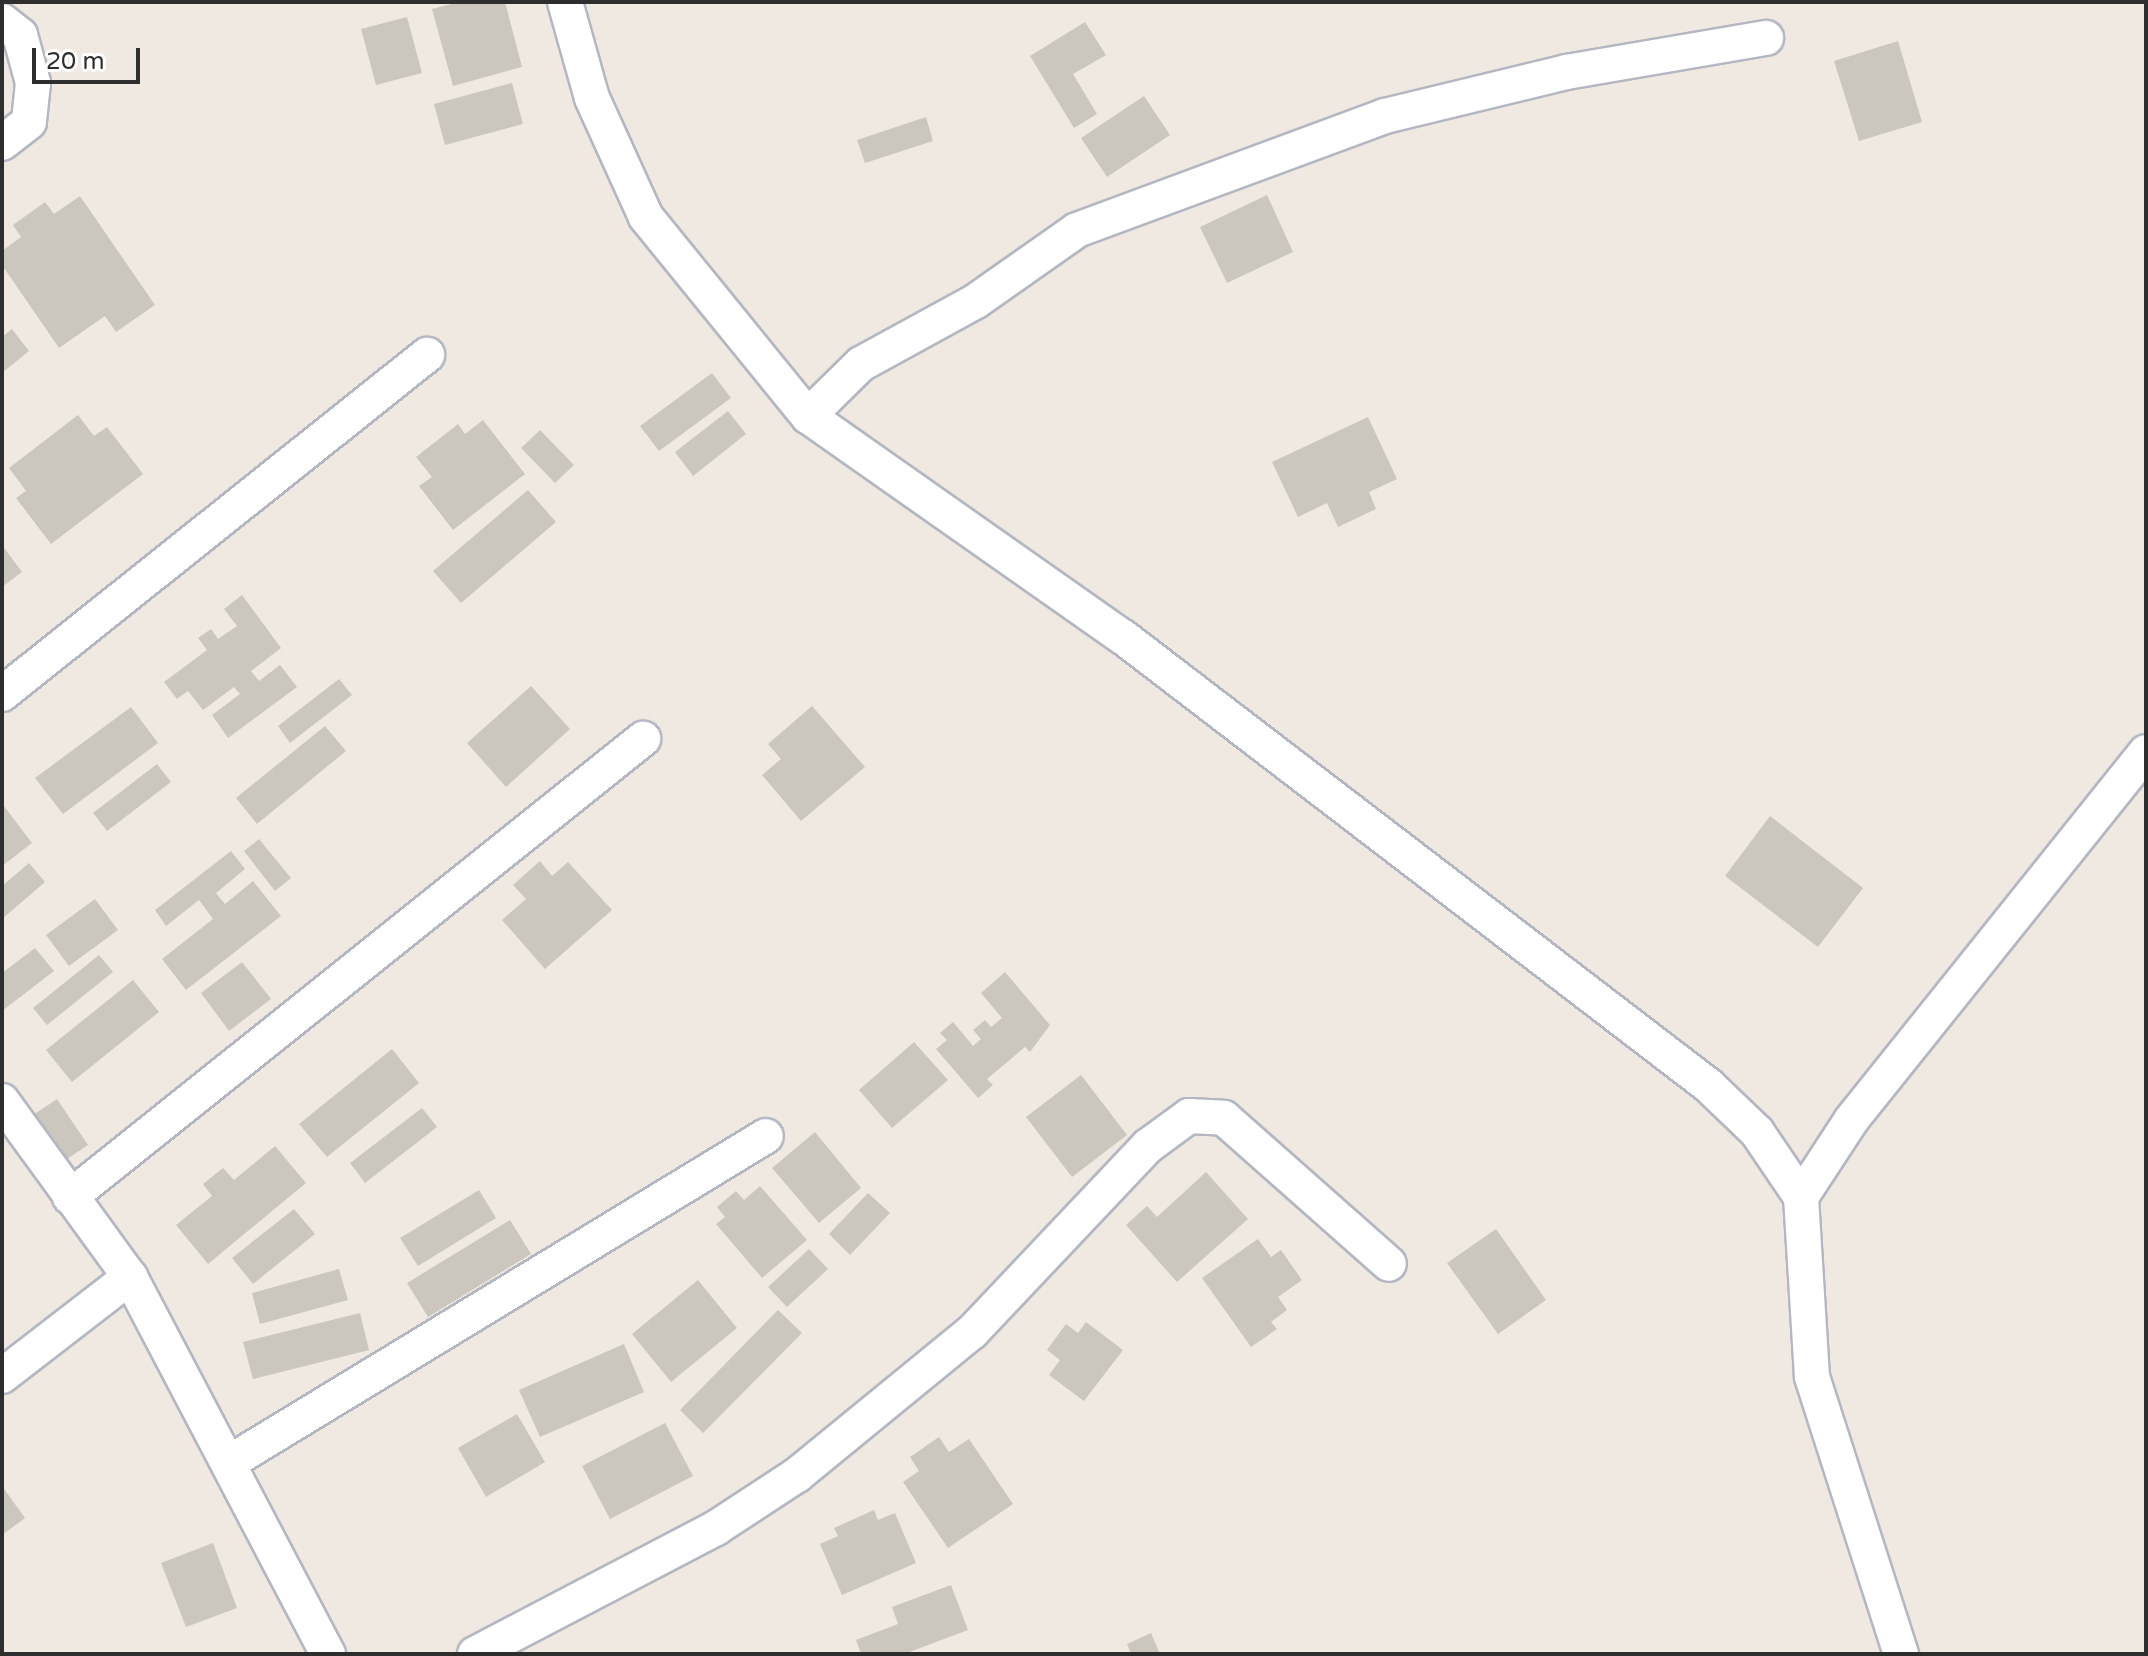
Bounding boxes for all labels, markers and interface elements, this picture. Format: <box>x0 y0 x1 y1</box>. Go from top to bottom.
scale bar <box>36 32 144 82</box>
text: 20 m <box>46 47 104 76</box>

